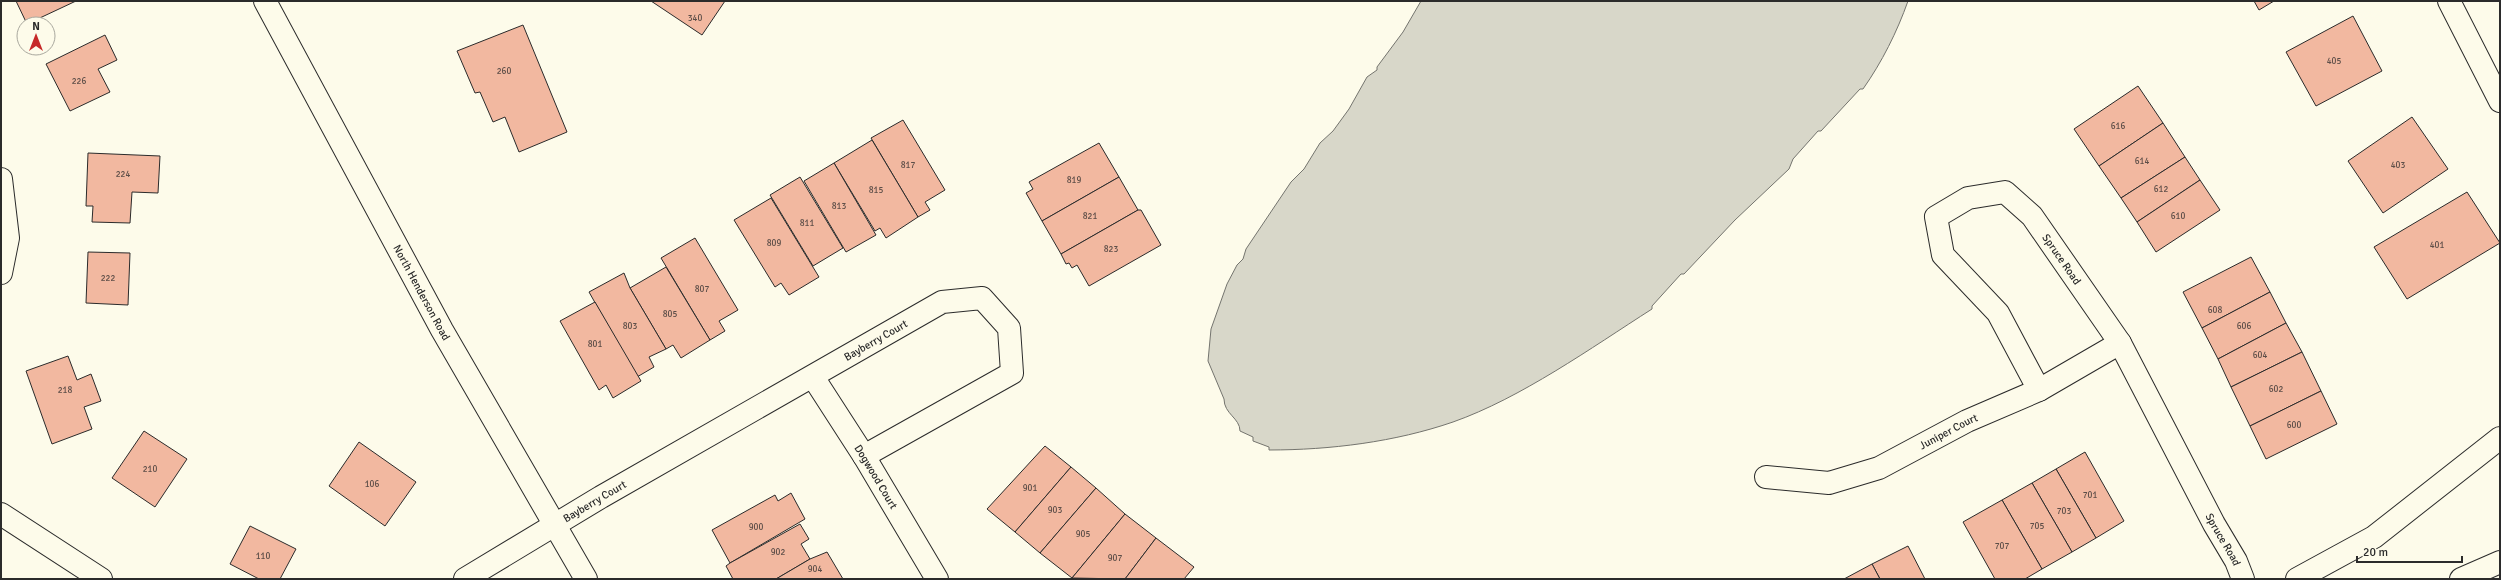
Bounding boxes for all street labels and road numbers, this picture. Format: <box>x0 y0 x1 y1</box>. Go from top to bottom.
street label: Spruce Road <box>2040 231 2084 287</box>
street label: North Henderson Road <box>391 242 453 343</box>
street label: Bayberry Court <box>841 317 910 363</box>
street label: Juniper Court <box>1917 411 1980 452</box>
street label: Dogwood Court <box>852 442 900 511</box>
street label: Bayberry Court <box>561 478 628 525</box>
street label: Spruce Road <box>2203 511 2244 567</box>

